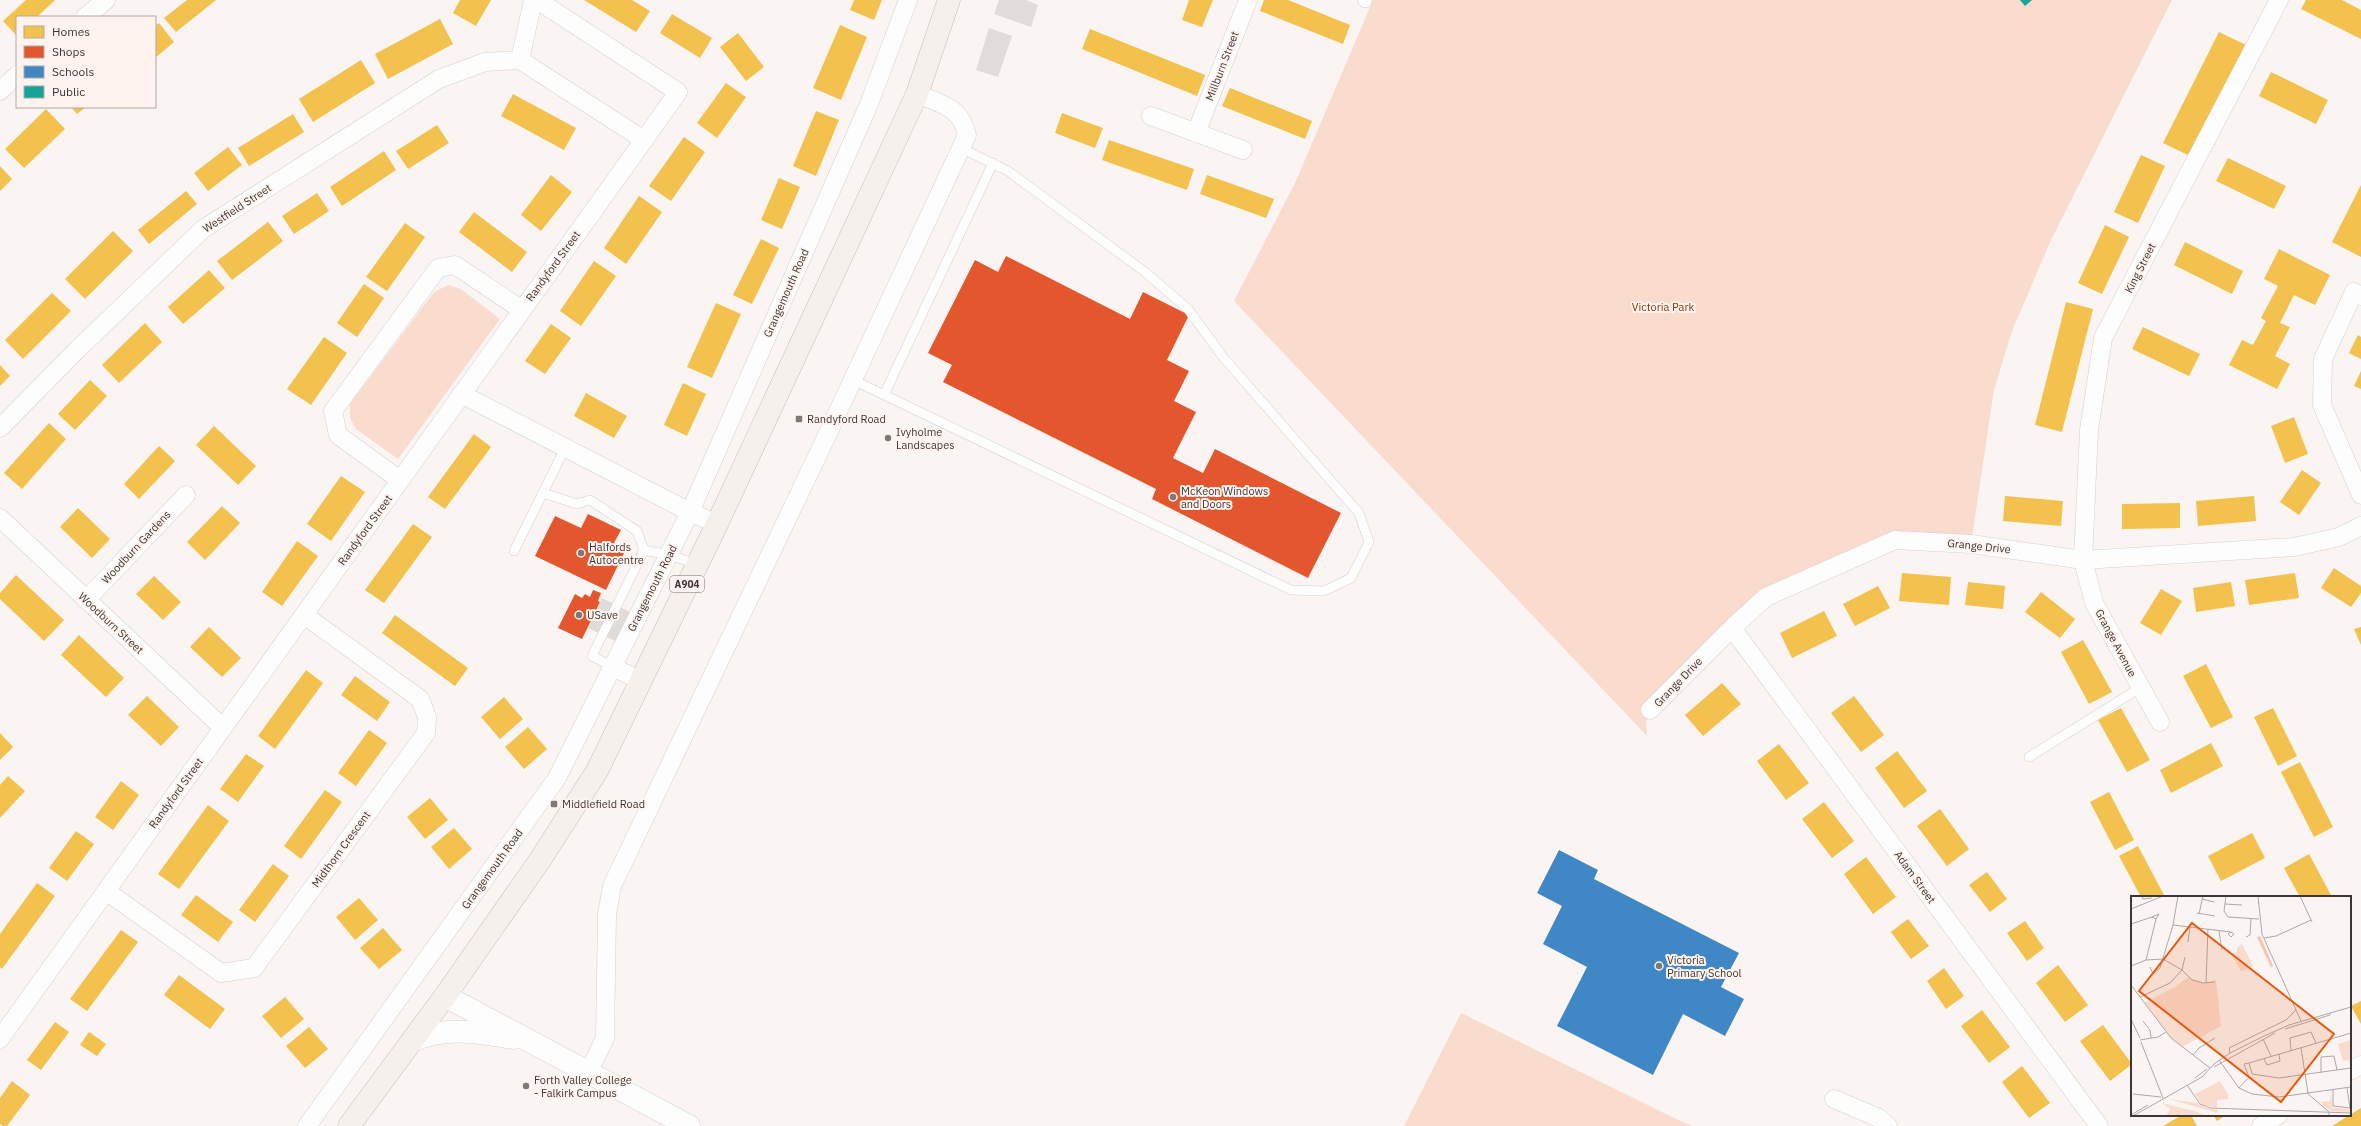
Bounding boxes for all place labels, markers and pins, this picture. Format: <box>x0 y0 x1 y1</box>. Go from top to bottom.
place label: Randyford Road <box>807 412 886 426</box>
marker: Randyford Road <box>794 414 804 424</box>
place label: Ivyholme Landscapes <box>896 425 955 452</box>
marker: Ivyholme Landscapes <box>883 433 893 443</box>
place label: McKeon Windows and Doors <box>1181 484 1268 511</box>
marker: McKeon Windows and Doors <box>1168 492 1178 502</box>
place label: Halfords Autocentre <box>589 540 644 567</box>
marker: Halfords Autocentre <box>576 548 586 558</box>
place label: USave <box>587 608 618 622</box>
marker: USave <box>574 610 584 620</box>
place label: Middlefield Road <box>562 797 645 811</box>
marker: Middlefield Road <box>549 799 559 809</box>
place label: Victoria Primary School <box>1667 953 1742 980</box>
marker: Victoria Primary School <box>1654 961 1664 971</box>
place label: Forth Valley College - Falkirk Campus <box>534 1073 632 1100</box>
marker: Forth Valley College - Falkirk Campus <box>521 1081 531 1091</box>

